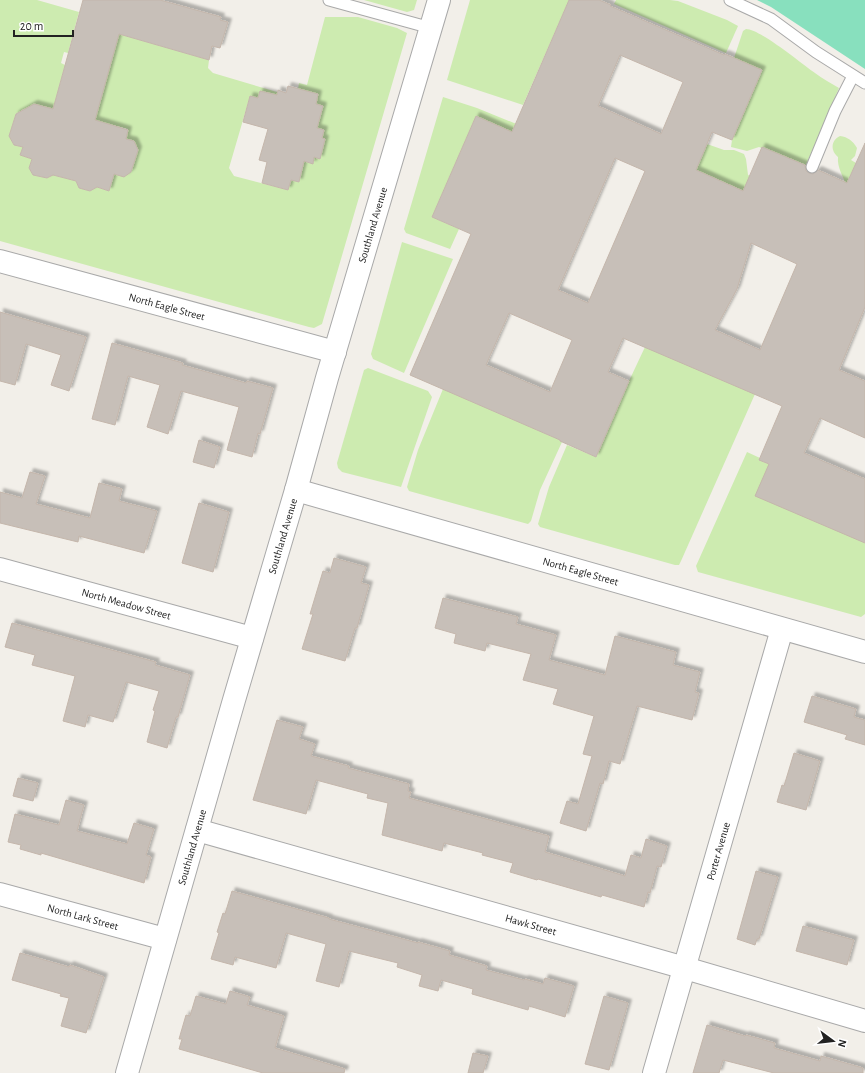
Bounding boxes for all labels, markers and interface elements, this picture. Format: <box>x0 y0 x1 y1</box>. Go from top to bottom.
scale bar <box>14 12 73 38</box>
text: 20 m <box>20 20 43 32</box>
street label: Southland Avenue <box>356 186 389 264</box>
street label: North Eagle Street <box>128 291 207 323</box>
street label: Southland Avenue <box>267 497 299 575</box>
street label: North Eagle Street <box>541 556 620 588</box>
street label: North Meadow Street <box>80 587 173 622</box>
street label: Southland Avenue <box>176 808 208 886</box>
street label: Porter Avenue <box>705 821 732 882</box>
street label: North Lark Street <box>46 902 120 932</box>
street label: Hawk Street <box>504 912 558 937</box>
north arrow <box>813 1021 853 1061</box>
text: N <box>836 1038 848 1049</box>

